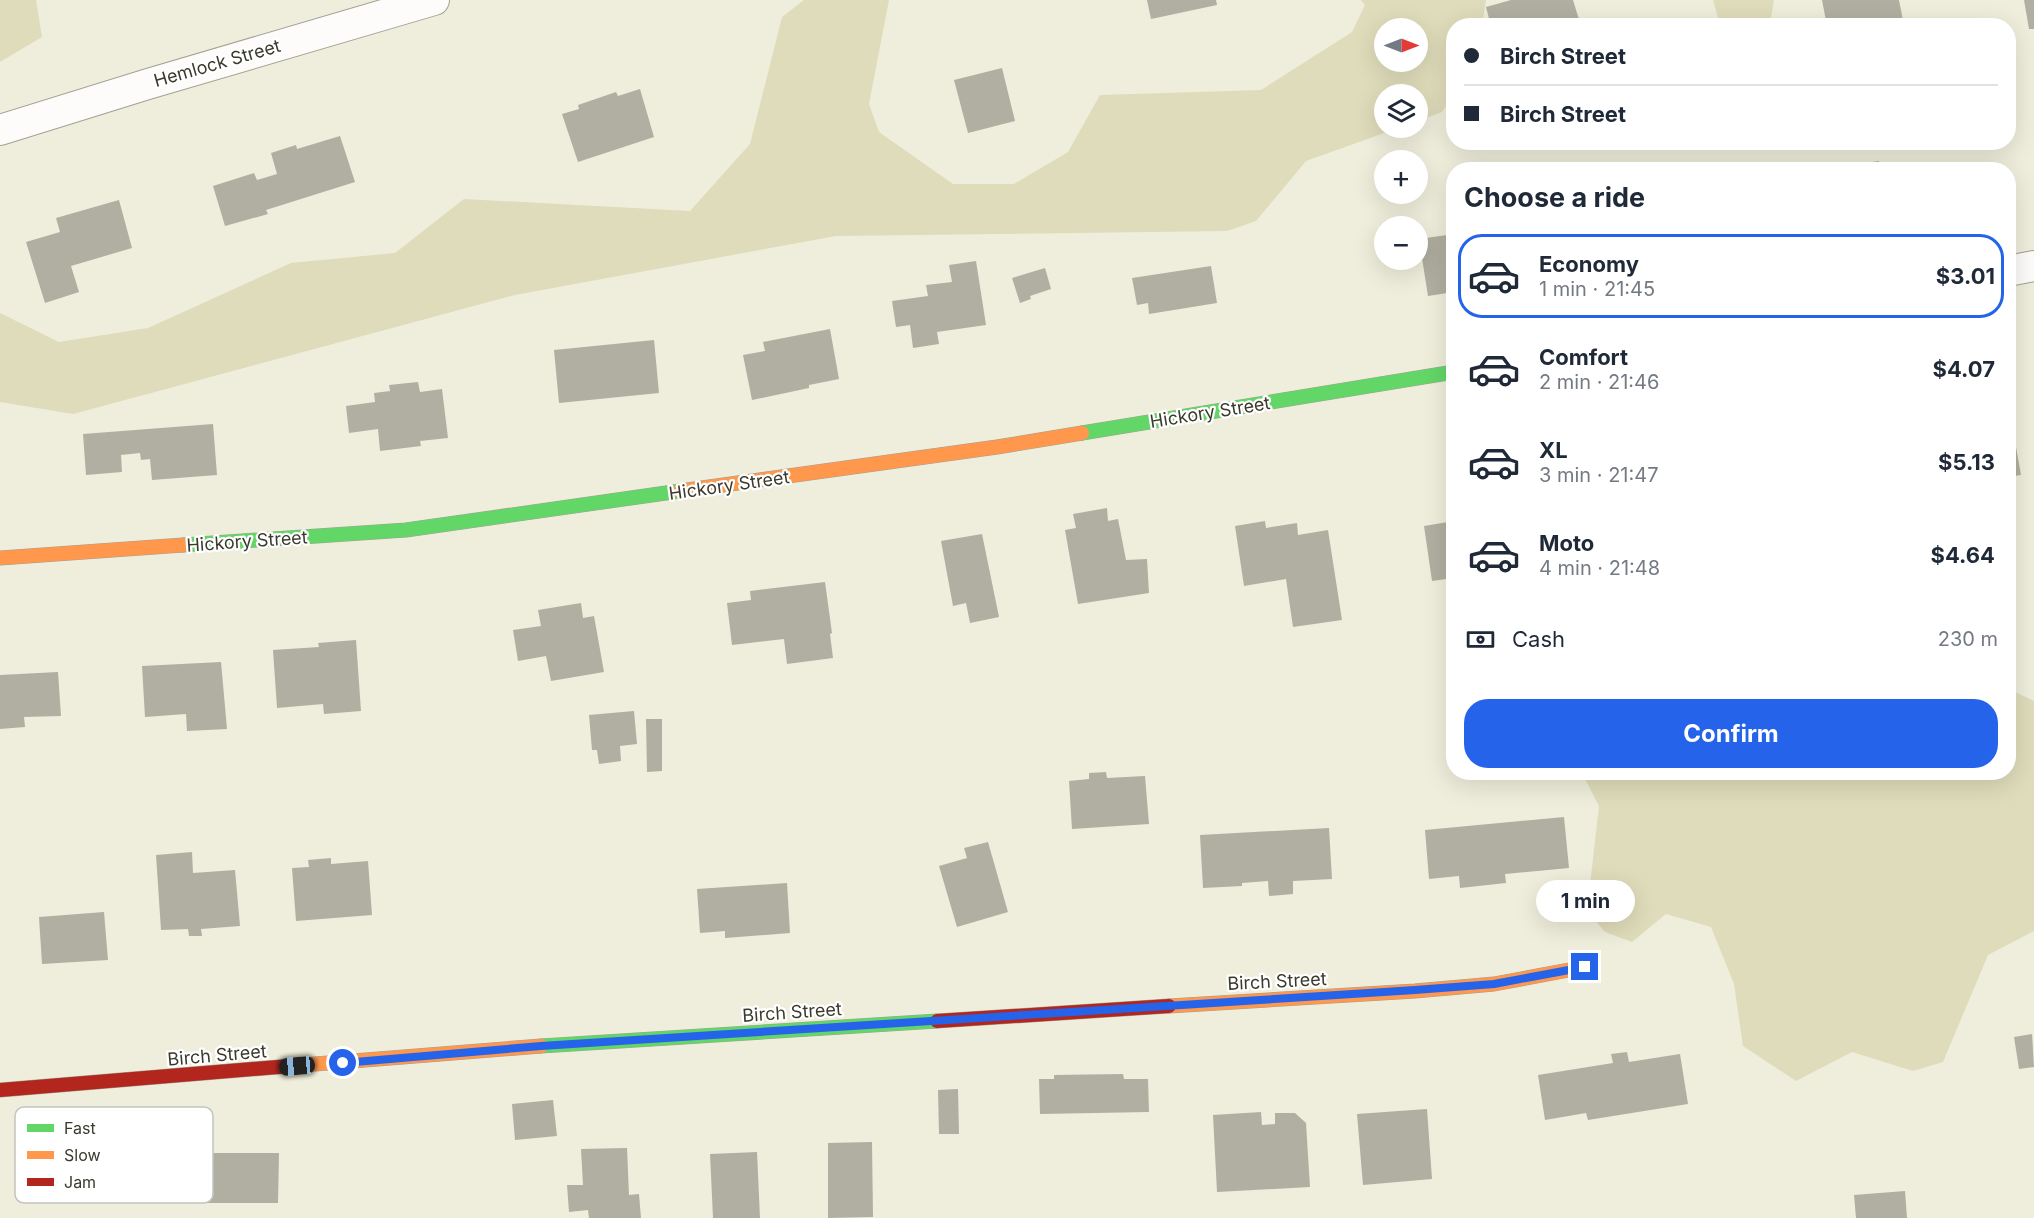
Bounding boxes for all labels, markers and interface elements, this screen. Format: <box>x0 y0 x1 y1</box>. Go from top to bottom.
north arrow <box>1374 18 1428 72</box>
map controls <box>1374 18 1428 270</box>
street label: Hemlock Street <box>151 35 283 91</box>
text: Birch Street <box>1500 43 1626 69</box>
button: layers <box>1374 84 1428 138</box>
text: Birch Street <box>1500 101 1626 127</box>
button: + <box>1374 150 1428 204</box>
text: Choose a ride <box>1464 181 1645 214</box>
button: − <box>1374 216 1428 270</box>
icon: car <box>1467 249 1521 303</box>
text: Economy <box>1539 251 1639 277</box>
text: $3.01 <box>1936 263 1995 289</box>
text: 1 min · 21:45 <box>1539 277 1655 301</box>
icon: car <box>1467 342 1521 396</box>
text: Comfort <box>1539 344 1628 370</box>
text: $4.07 <box>1933 356 1995 382</box>
text: 2 min · 21:46 <box>1539 370 1659 394</box>
street label: Hickory Street <box>1148 392 1272 432</box>
icon: car <box>1467 435 1521 489</box>
text: XL <box>1539 437 1568 463</box>
text: $5.13 <box>1938 449 1995 475</box>
text: 3 min · 21:47 <box>1539 463 1659 487</box>
street label: Hickory Street <box>667 466 791 504</box>
street label: Hickory Street <box>186 526 308 556</box>
icon: car <box>1467 528 1521 582</box>
text: Moto <box>1539 530 1594 556</box>
text: $4.64 <box>1931 542 1995 568</box>
text: 4 min · 21:48 <box>1539 556 1660 580</box>
icon: cash <box>1464 623 1497 656</box>
text: Cash <box>1512 626 1565 652</box>
text: 230 m <box>1938 627 1998 651</box>
button: Confirm <box>1464 699 1998 768</box>
callout: 1 min <box>1536 880 1634 922</box>
text: 1 min <box>1561 889 1610 913</box>
route end <box>1571 953 1598 980</box>
street label: Birch Street <box>1227 968 1327 994</box>
street label: Birch Street <box>742 998 842 1026</box>
street label: Birch Street <box>167 1040 268 1070</box>
route start <box>329 1049 356 1076</box>
car <box>278 1055 316 1077</box>
legend <box>15 1107 213 1203</box>
text: Fast <box>64 1118 96 1138</box>
text: Slow <box>64 1145 101 1165</box>
text: Jam <box>64 1172 96 1192</box>

